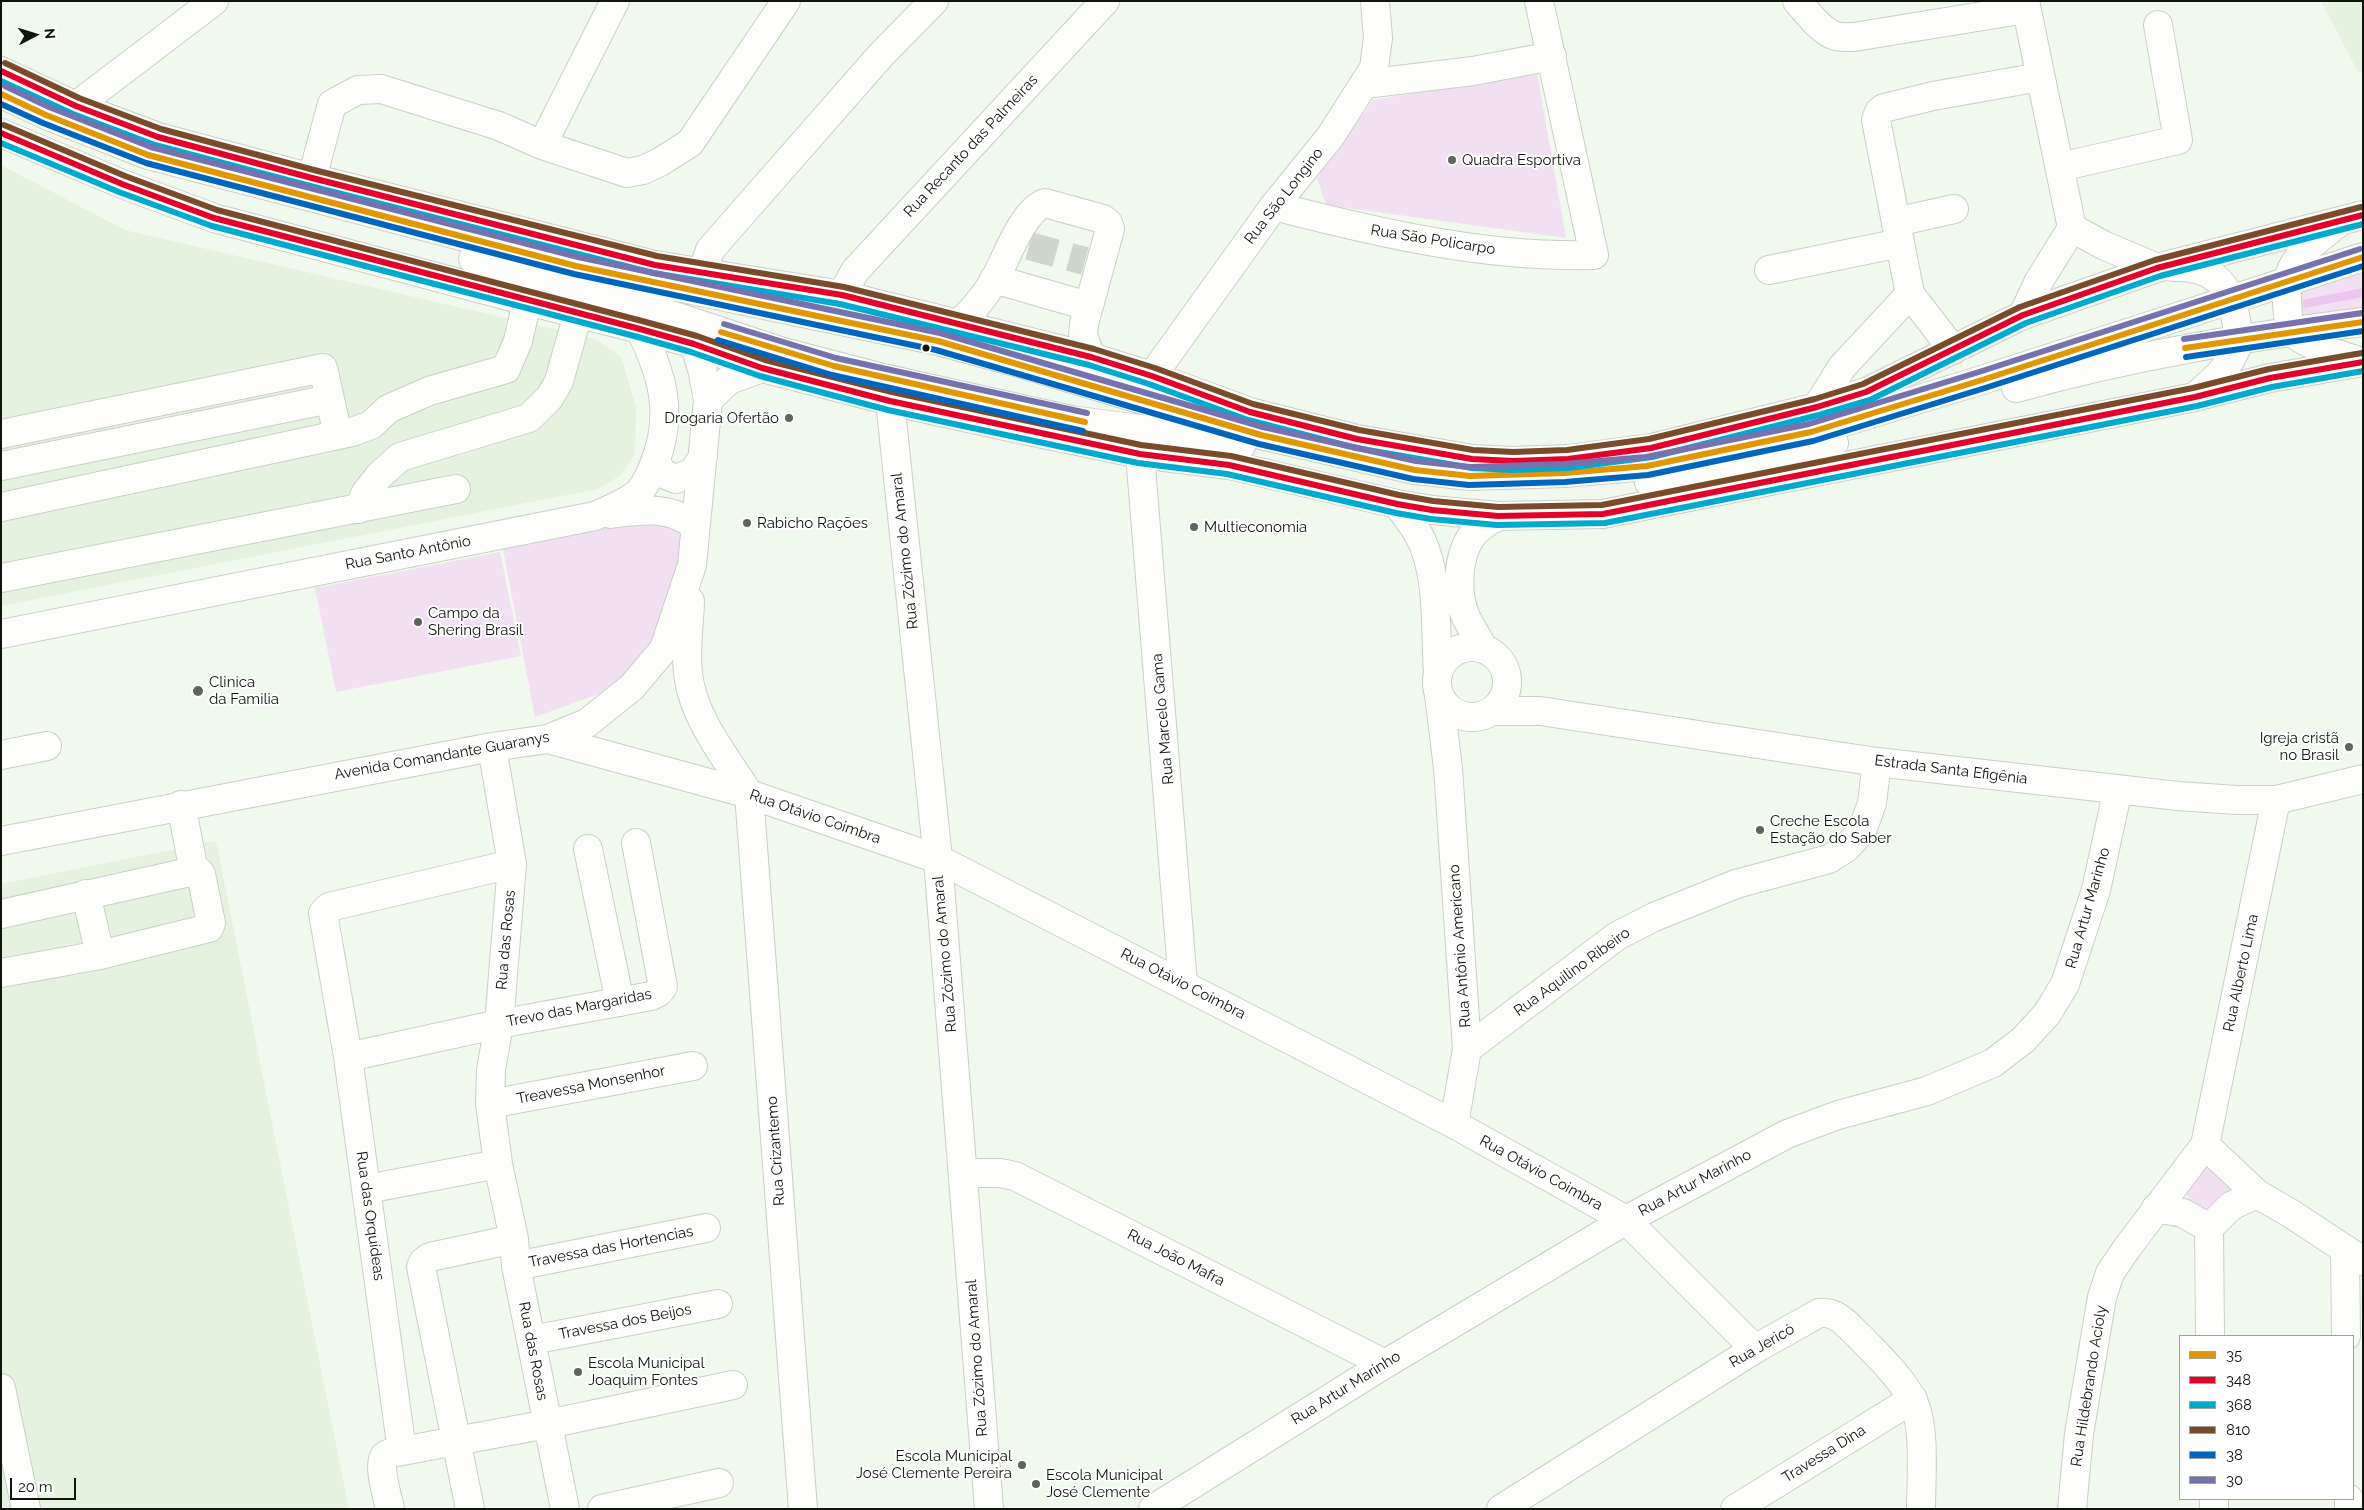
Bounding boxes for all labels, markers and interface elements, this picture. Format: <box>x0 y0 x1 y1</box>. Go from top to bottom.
north arrow <box>10 10 60 60</box>
text: N <box>42 28 58 40</box>
street label: Rua Recanto das Palmeiras <box>900 71 1042 221</box>
street label: Rua São Longino <box>1241 144 1327 248</box>
place label: Quadra Esportiva <box>1462 151 1581 169</box>
marker: Quadra Esportiva <box>1446 154 1458 166</box>
street label: Rua São Policarpo <box>1369 221 1497 259</box>
unlabelled marker <box>921 343 931 353</box>
place label: Drogaria Ofertão <box>664 409 779 427</box>
marker: Drogaria Ofertão <box>783 412 795 424</box>
street label: Rua Zózimo do Amaral <box>888 472 922 630</box>
place label: Rabicho Rações <box>757 514 868 532</box>
marker: Rabicho Rações <box>741 517 753 529</box>
place label: Multieconomia <box>1204 518 1307 536</box>
marker: Multieconomia <box>1188 521 1200 533</box>
street label: Rua Santo Antônio <box>344 532 472 574</box>
place label: Campo da Shering Brasil <box>428 604 523 639</box>
marker: Campo da Shering Brasil <box>412 616 424 628</box>
street label: Rua Marcelo Gama <box>1148 653 1178 785</box>
place label: Clinica da Familia <box>209 673 279 708</box>
marker: Clinica da Familia <box>191 684 205 698</box>
street label: Avenida Comandante Guaranys <box>333 728 551 784</box>
place label: Igreja cristã no Brasil <box>2260 729 2339 764</box>
marker: Igreja cristã no Brasil <box>2343 741 2355 753</box>
street label: Estrada Santa Efigênia <box>1874 752 2028 788</box>
street label: Rua Otávio Coimbra <box>747 786 883 848</box>
place label: Creche Escola Estação do Saber <box>1770 812 1891 847</box>
marker: Creche Escola Estação do Saber <box>1754 824 1766 836</box>
street label: Rua Artur Marinho <box>2062 845 2114 971</box>
street label: Rua Antônio Americano <box>1445 864 1475 1028</box>
street label: Rua Zózimo do Amaral <box>929 875 961 1033</box>
street label: Rua das Rosas <box>493 889 519 991</box>
street label: Rua Alberto Lima <box>2220 913 2262 1033</box>
street label: Rua Aquilino Ribeiro <box>1510 924 1634 1020</box>
street label: Rua Otávio Coimbra <box>1118 945 1248 1023</box>
street label: Trevo das Margaridas <box>505 985 653 1031</box>
street label: Treavessa Monsenhor <box>515 1062 667 1108</box>
street label: Rua Crizantemo <box>763 1095 789 1207</box>
street label: Rua Otávio Coimbra <box>1476 1132 1606 1214</box>
street label: Rua Artur Marinho <box>1635 1146 1755 1220</box>
street label: Rua das Orquídeas <box>352 1150 388 1282</box>
street label: Travessa das Hortencias <box>527 1222 695 1272</box>
street label: Rua João Mafra <box>1124 1226 1228 1290</box>
street label: Rua Zózimo do Amaral <box>963 1279 991 1437</box>
street label: Rua das Rosas <box>515 1300 551 1402</box>
street label: Travessa dos Beijos <box>557 1300 693 1344</box>
street label: Rua Hildebrando Acioly <box>2067 1304 2111 1468</box>
street label: Rua Jericó <box>1726 1320 1798 1372</box>
legend <box>2179 1335 2354 1500</box>
text: 35 <box>2226 1346 2242 1364</box>
street label: Rua Artur Marinho <box>1288 1347 1404 1429</box>
place label: Escola Municipal Joaquim Fontes <box>588 1354 705 1389</box>
marker: Escola Municipal Joaquim Fontes <box>572 1366 584 1378</box>
text: 348 <box>2226 1371 2251 1389</box>
text: 368 <box>2226 1396 2252 1414</box>
street label: Travessa Dina <box>1779 1421 1869 1487</box>
text: 810 <box>2226 1421 2251 1439</box>
text: 38 <box>2226 1446 2243 1464</box>
place label: Escola Municipal José Clemente Pereira <box>856 1447 1012 1482</box>
marker: Escola Municipal José Clemente Pereira <box>1016 1459 1028 1471</box>
place label: Escola Municipal José Clemente <box>1046 1466 1163 1501</box>
scale bar <box>12 1468 79 1500</box>
text: 30 <box>2226 1471 2243 1489</box>
text: 20 m <box>18 1478 53 1496</box>
marker: Escola Municipal José Clemente <box>1030 1478 1042 1490</box>

